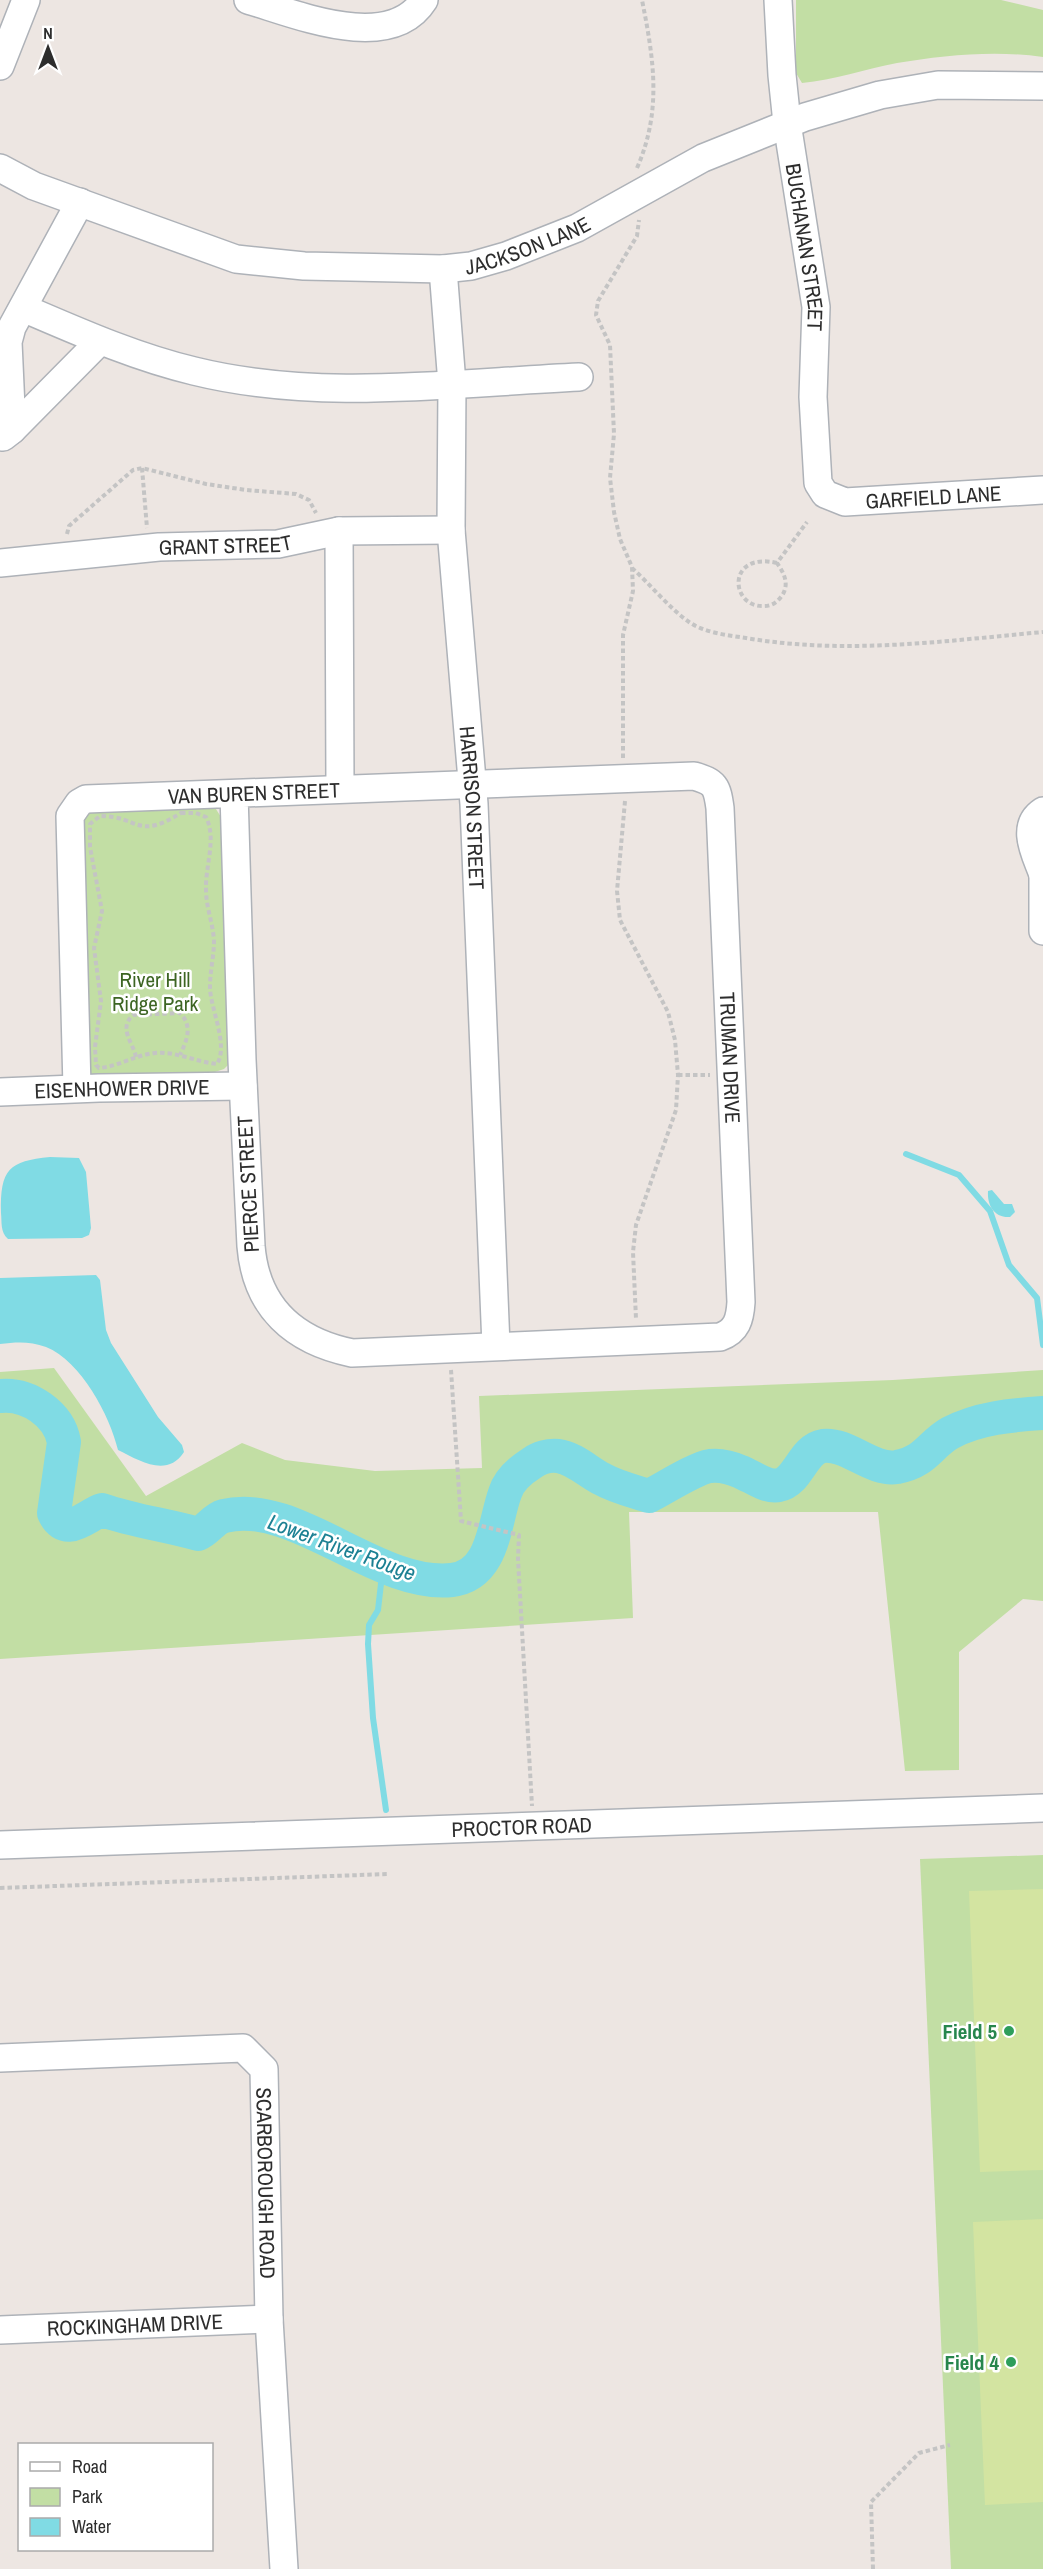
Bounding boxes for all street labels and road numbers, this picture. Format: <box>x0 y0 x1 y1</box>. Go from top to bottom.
street label: BUCHANAN STREET <box>779 161 831 332</box>
street label: JACKSON LANE <box>464 209 595 281</box>
street label: GARFIELD LANE <box>865 478 1002 515</box>
street label: GRANT STREET <box>158 527 295 562</box>
street label: HARRISON STREET <box>453 725 492 891</box>
street label: VAN BUREN STREET <box>167 775 341 810</box>
street label: TRUMAN DRIVE <box>713 992 748 1124</box>
street label: EISENHOWER DRIVE <box>34 1072 210 1105</box>
street label: PIERCE STREET <box>230 1114 266 1253</box>
street label: PROCTOR ROAD <box>451 1810 592 1843</box>
street label: SCARBOROUGH ROAD <box>250 2087 283 2279</box>
street label: ROCKINGHAM DRIVE <box>46 2306 223 2343</box>

